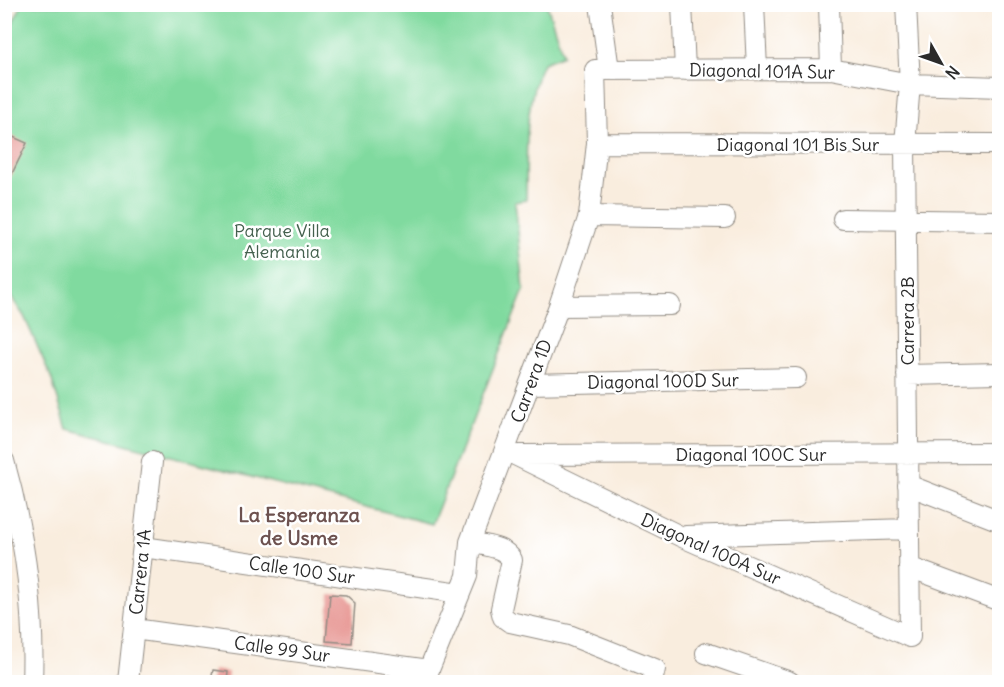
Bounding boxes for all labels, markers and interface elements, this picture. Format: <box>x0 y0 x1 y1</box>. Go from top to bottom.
north arrow <box>911 33 971 93</box>
street label: Diagonal 101A Sur <box>689 58 836 84</box>
text: N <box>941 62 964 83</box>
street label: Diagonal 101 Bis Sur <box>717 133 880 156</box>
park label: Parque Villa Alemania <box>234 219 330 263</box>
street label: Carrera 2B <box>896 276 919 366</box>
street label: Carrera 1D <box>505 336 557 426</box>
street label: Diagonal 100D Sur <box>587 368 740 394</box>
street label: Diagonal 100C Sur <box>675 443 827 466</box>
district label: La Esperanza de Usme <box>238 502 360 550</box>
street label: Diagonal 100A Sur <box>637 508 785 590</box>
street label: Carrera 1A <box>124 528 156 616</box>
street label: Calle 100 Sur <box>247 551 357 589</box>
street label: Calle 99 Sur <box>232 631 332 667</box>

